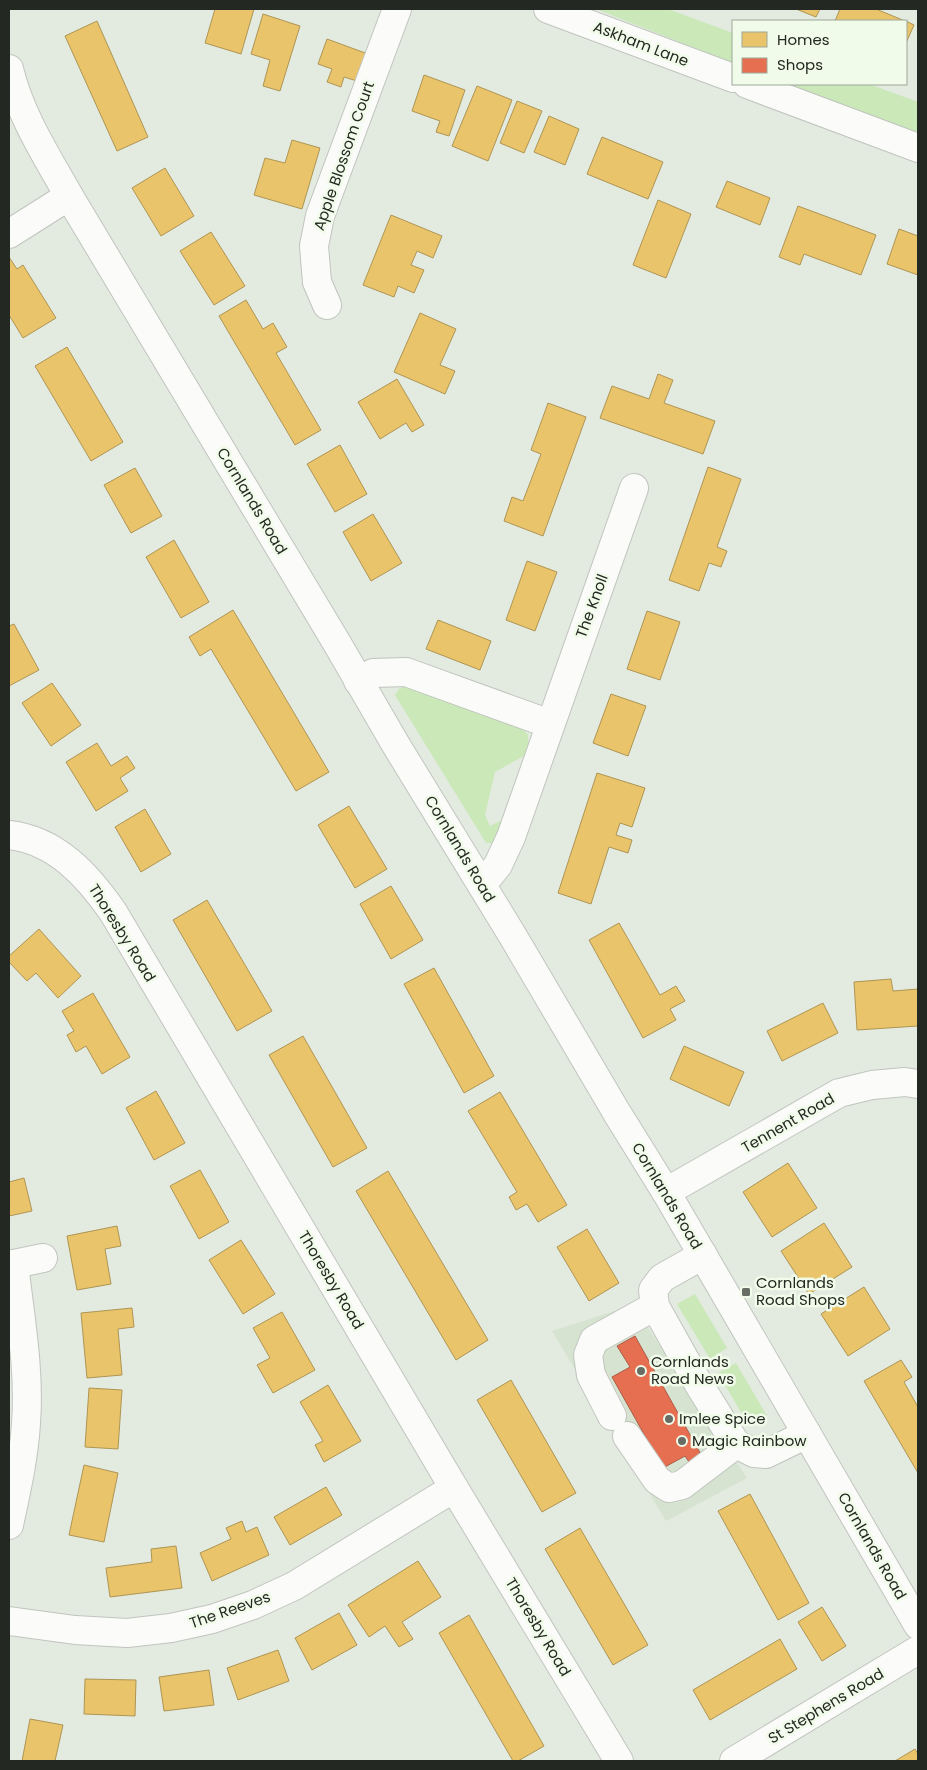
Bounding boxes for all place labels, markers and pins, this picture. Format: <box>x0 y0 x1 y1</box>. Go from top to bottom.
place label: Cornlands Road Shops <box>756 1272 845 1310</box>
marker: Cornlands Road Shops <box>740 1286 752 1298</box>
place label: Cornlands Road News <box>651 1351 734 1389</box>
marker: Cornlands Road News <box>635 1365 647 1377</box>
place label: Imlee Spice <box>679 1408 765 1429</box>
marker: Imlee Spice <box>663 1413 675 1425</box>
place label: Magic Rainbow <box>692 1430 807 1451</box>
marker: Magic Rainbow <box>676 1435 688 1447</box>

